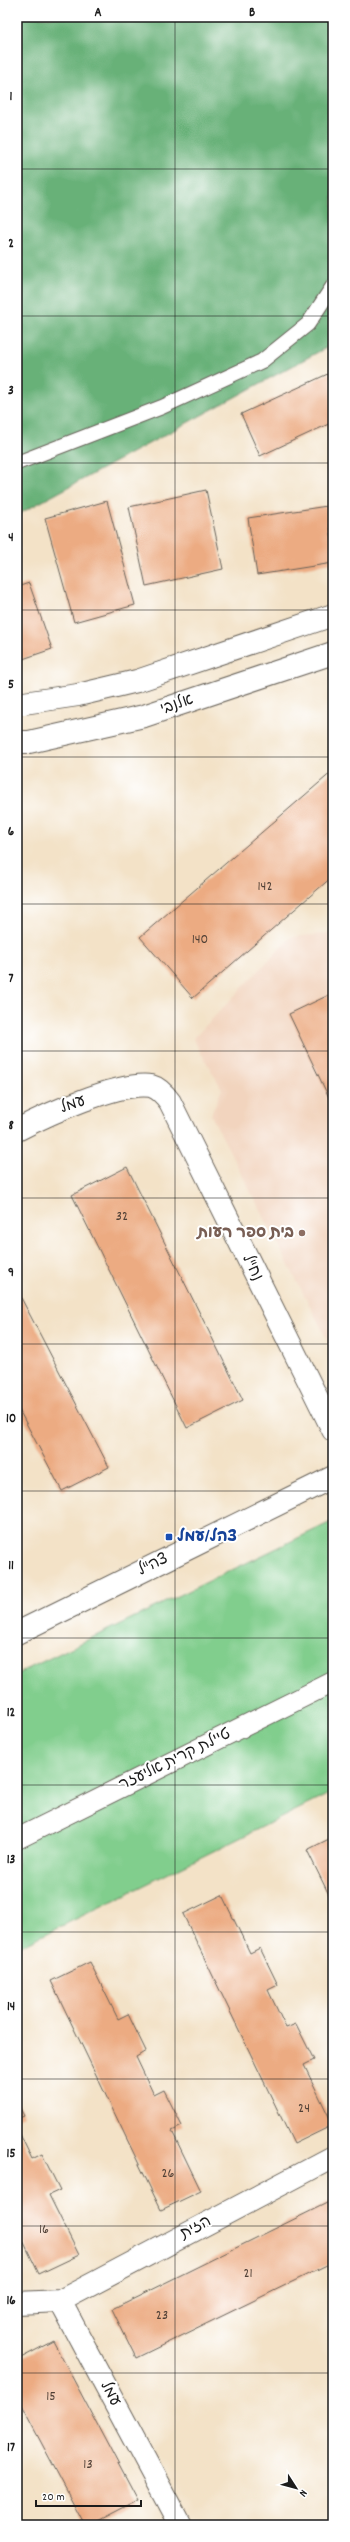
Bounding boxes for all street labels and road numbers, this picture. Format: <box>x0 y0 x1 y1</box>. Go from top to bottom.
street label: אלנבי <box>157 689 197 721</box>
street label: עמל <box>57 1090 89 1120</box>
street label: נח"ל <box>236 1251 268 1285</box>
street label: צה"ל <box>134 1548 172 1582</box>
street label: טיילת קרית אליעזר <box>115 1723 235 1797</box>
street label: הזית <box>175 2210 216 2246</box>
street label: עמל <box>94 2377 126 2411</box>

